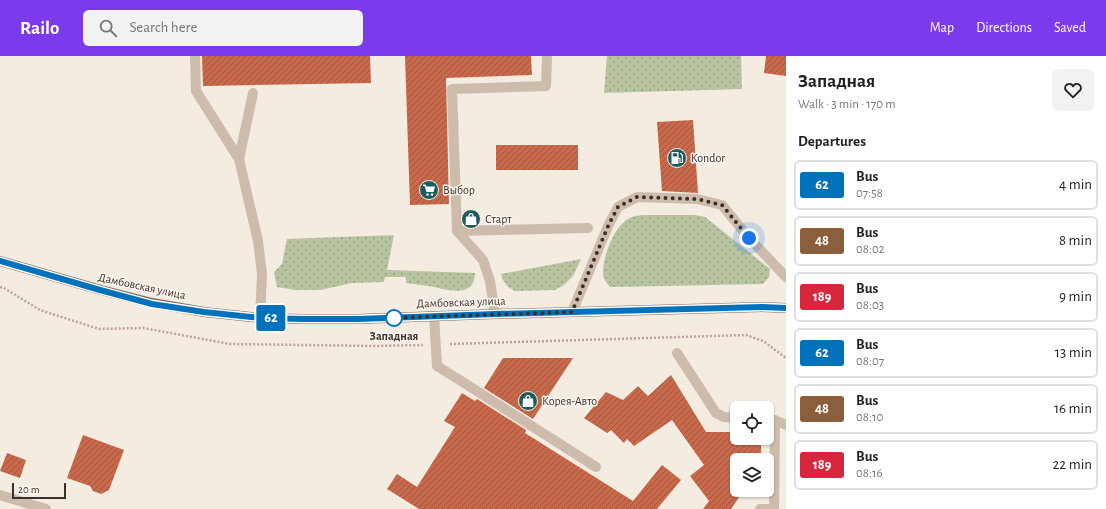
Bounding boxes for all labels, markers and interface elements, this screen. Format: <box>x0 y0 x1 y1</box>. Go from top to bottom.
search box <box>83 10 363 46</box>
icon: search <box>97 17 119 39</box>
text: Railo <box>20 19 59 38</box>
text: Search here <box>129 20 197 35</box>
text: Map <box>930 21 954 35</box>
text: Directions <box>976 21 1032 35</box>
text: Saved <box>1054 21 1086 35</box>
button: heart <box>1052 69 1094 111</box>
text: Западная <box>798 72 875 91</box>
text: Walk · 3 min · 170 m <box>798 98 896 111</box>
text: Departures <box>798 134 866 149</box>
fuel station icon: Kondor <box>666 147 688 169</box>
place label: Kondor <box>691 152 725 164</box>
text: Bus <box>856 169 878 184</box>
text: 4 min <box>1059 177 1092 192</box>
text: 62 <box>815 178 829 192</box>
supermarket icon: Выбор <box>418 179 440 201</box>
place label: Выбор <box>443 184 475 196</box>
text: 07:58 <box>856 187 883 200</box>
shop icon: Старт <box>460 208 482 230</box>
place label: Старт <box>485 213 512 225</box>
text: Bus <box>856 225 878 240</box>
your location <box>739 228 759 248</box>
text: 8 min <box>1059 233 1092 248</box>
text: 48 <box>815 234 829 248</box>
text: 08:02 <box>856 243 885 256</box>
street label: Дамбовская улица <box>97 271 187 302</box>
text: Bus <box>856 281 878 296</box>
text: 9 min <box>1059 289 1092 304</box>
text: 189 <box>813 290 831 304</box>
street label: Дамбовская улица <box>416 294 506 311</box>
text: 08:03 <box>856 299 884 312</box>
line badge: 62 <box>253 305 289 331</box>
marker: Западная <box>385 309 403 327</box>
text: 62 <box>264 311 278 325</box>
place label: Западная <box>370 330 419 342</box>
text: Bus <box>856 337 878 352</box>
text: 13 min <box>1055 345 1092 360</box>
text: 62 <box>815 346 829 360</box>
text: 08:07 <box>856 355 884 368</box>
shop icon: Корея-Авто <box>517 390 539 412</box>
text: Bus <box>856 393 878 408</box>
place label: Корея-Авто <box>542 395 597 407</box>
map controls <box>730 401 774 497</box>
button: locate <box>730 401 774 445</box>
text: 16 min <box>1054 401 1092 416</box>
text: 48 <box>815 402 829 416</box>
text: 08:10 <box>856 411 883 424</box>
text: Bus <box>856 449 878 464</box>
button: layers <box>730 453 774 497</box>
text: 22 min <box>1053 457 1092 472</box>
text: 189 <box>813 458 831 472</box>
text: 08:16 <box>856 467 883 480</box>
scale bar <box>12 481 66 500</box>
text: 20 m <box>18 484 39 495</box>

